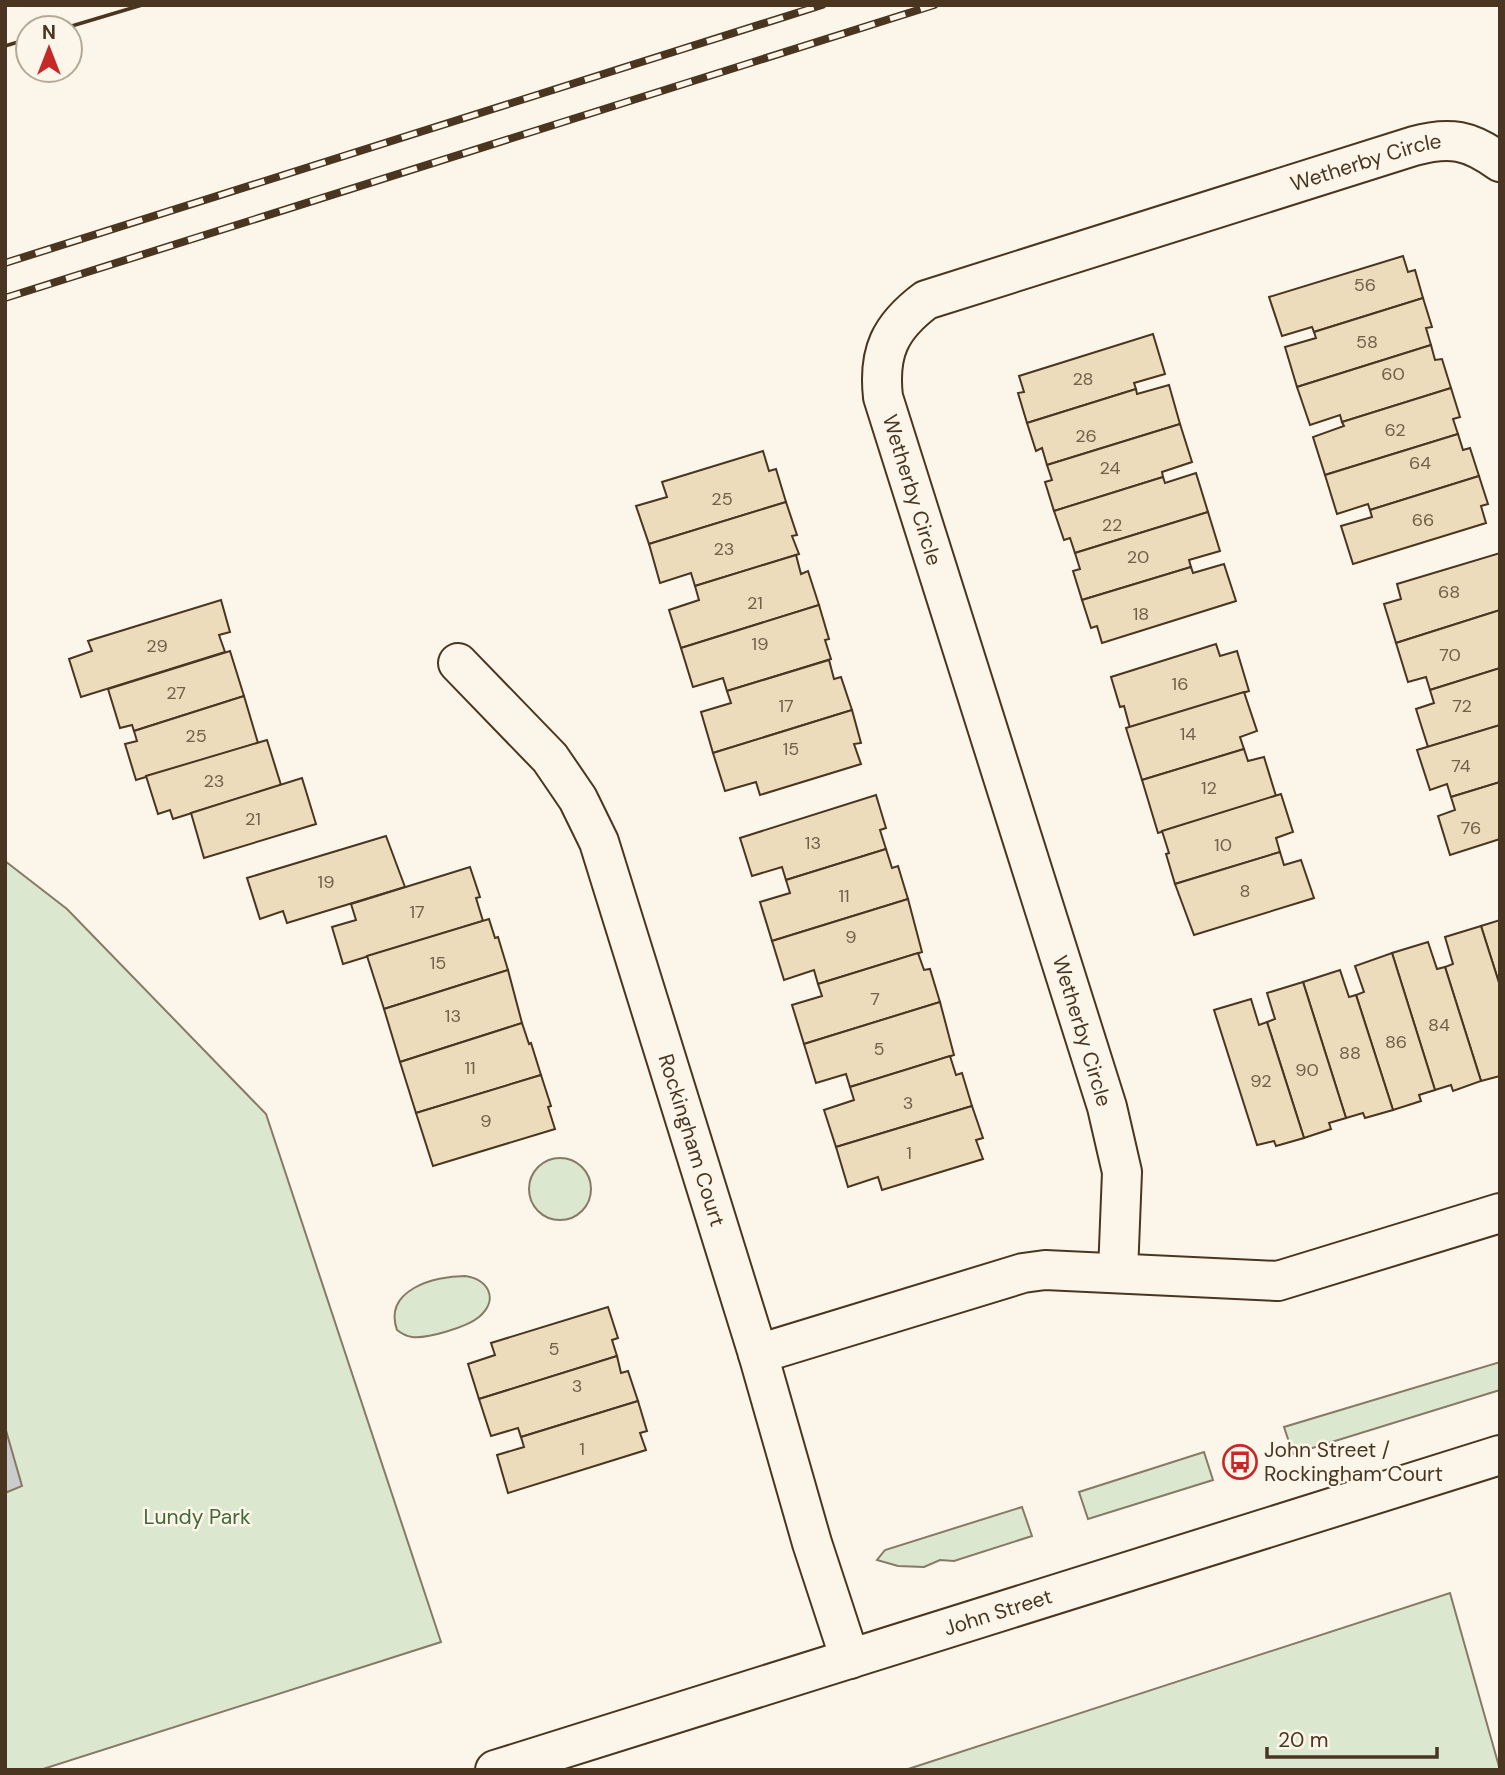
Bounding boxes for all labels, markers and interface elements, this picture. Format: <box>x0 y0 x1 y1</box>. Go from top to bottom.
north arrow <box>14 14 84 84</box>
text: N <box>42 20 56 45</box>
street label: Wetherby Circle <box>1287 127 1443 198</box>
house number: 56 <box>1354 273 1376 297</box>
house number: 58 <box>1356 330 1378 354</box>
house number: 60 <box>1381 362 1405 386</box>
house number: 28 <box>1072 367 1094 391</box>
street label: Wetherby Circle <box>876 411 948 569</box>
house number: 62 <box>1384 418 1406 442</box>
house number: 26 <box>1075 424 1097 448</box>
house number: 64 <box>1409 451 1431 475</box>
house number: 24 <box>1100 456 1121 480</box>
house number: 25 <box>711 487 733 511</box>
house number: 66 <box>1412 508 1434 532</box>
house number: 22 <box>1102 513 1122 537</box>
house number: 23 <box>713 537 735 561</box>
house number: 20 <box>1127 545 1149 569</box>
house number: 68 <box>1438 580 1460 604</box>
house number: 21 <box>747 591 763 615</box>
house number: 18 <box>1133 602 1149 626</box>
house number: 19 <box>752 632 768 656</box>
house number: 29 <box>146 634 168 658</box>
house number: 70 <box>1439 643 1461 667</box>
house number: 16 <box>1172 672 1188 696</box>
house number: 27 <box>166 681 186 705</box>
house number: 17 <box>778 694 794 718</box>
house number: 72 <box>1452 694 1472 718</box>
house number: 14 <box>1180 722 1196 746</box>
house number: 25 <box>185 724 207 748</box>
house number: 15 <box>783 737 799 761</box>
house number: 74 <box>1451 754 1471 778</box>
house number: 23 <box>203 769 225 793</box>
house number: 12 <box>1201 776 1217 800</box>
house number: 21 <box>245 807 261 831</box>
house number: 76 <box>1461 816 1481 840</box>
house number: 13 <box>805 831 821 855</box>
house number: 10 <box>1214 833 1232 857</box>
house number: 19 <box>318 870 334 894</box>
house number: 8 <box>1240 879 1250 903</box>
house number: 11 <box>838 884 850 908</box>
house number: 17 <box>409 900 425 924</box>
house number: 9 <box>845 925 857 949</box>
house number: 15 <box>430 951 446 975</box>
street label: Wetherby Circle <box>1046 952 1118 1110</box>
house number: 7 <box>870 987 880 1011</box>
house number: 13 <box>445 1004 461 1028</box>
house number: 84 <box>1428 1013 1450 1037</box>
house number: 86 <box>1385 1030 1407 1054</box>
house number: 5 <box>874 1037 884 1061</box>
house number: 88 <box>1339 1041 1361 1065</box>
street label: Rockingham Court <box>652 1051 732 1230</box>
house number: 11 <box>464 1056 476 1080</box>
house number: 90 <box>1295 1058 1319 1082</box>
house number: 92 <box>1250 1069 1272 1093</box>
house number: 3 <box>903 1091 913 1115</box>
house number: 9 <box>480 1109 492 1133</box>
house number: 1 <box>906 1141 912 1165</box>
house number: 5 <box>549 1337 559 1361</box>
house number: 3 <box>572 1374 582 1398</box>
place label: John Street / Rockingham Court <box>1264 1436 1443 1488</box>
house number: 1 <box>579 1437 585 1461</box>
bus stop icon: John Street / Rockingham Court <box>1221 1443 1259 1481</box>
park label: Lundy Park <box>143 1503 251 1531</box>
street label: John Street <box>940 1582 1056 1643</box>
scale bar <box>1267 1716 1437 1760</box>
text: 20 m <box>1278 1726 1329 1754</box>

